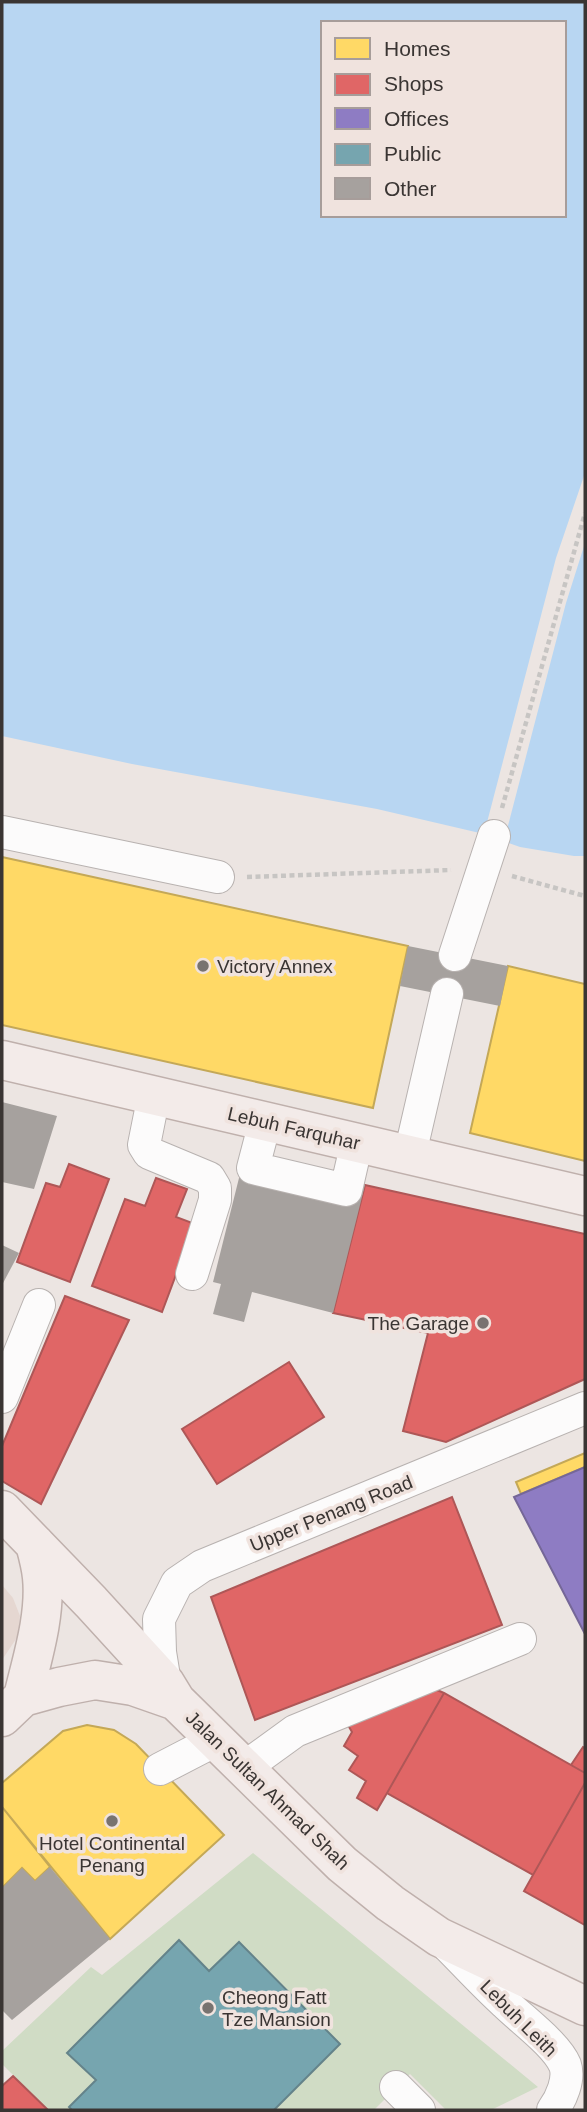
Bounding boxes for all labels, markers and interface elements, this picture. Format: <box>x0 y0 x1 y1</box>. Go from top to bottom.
legend <box>321 21 566 217</box>
text: Homes <box>384 37 451 60</box>
text: Shops <box>384 72 444 95</box>
text: Offices <box>384 107 449 130</box>
text: Public <box>384 142 441 165</box>
text: Other <box>384 177 437 200</box>
place label: Victory Annex <box>217 956 333 977</box>
marker: Victory Annex <box>195 958 211 974</box>
street label: Lebuh Farquhar <box>226 1103 363 1154</box>
place label: The Garage <box>368 1313 469 1334</box>
marker: The Garage <box>475 1315 491 1331</box>
street label: Upper Penang Road <box>247 1471 415 1556</box>
street label: Jalan Sultan Ahmad Shah <box>182 1707 354 1874</box>
marker: Hotel Continental Penang <box>104 1813 120 1829</box>
place label: Hotel Continental Penang <box>39 1833 185 1876</box>
street label: Lebuh Leith <box>476 1976 561 2061</box>
place label: Cheong Fatt Tze Mansion <box>222 1987 331 2030</box>
marker: Cheong Fatt Tze Mansion <box>200 2000 216 2016</box>

